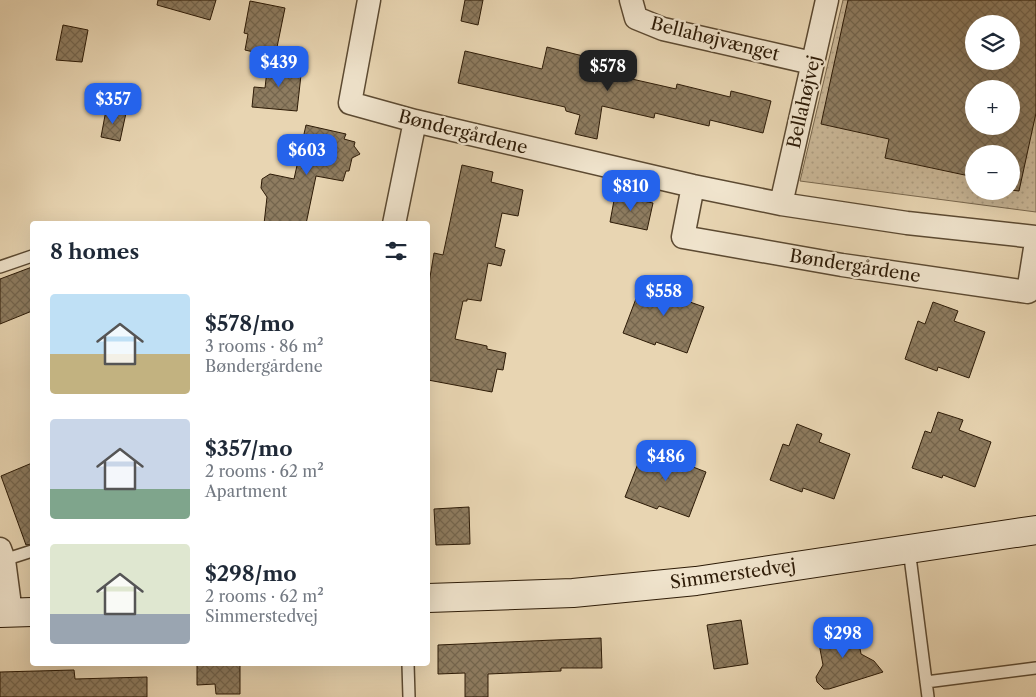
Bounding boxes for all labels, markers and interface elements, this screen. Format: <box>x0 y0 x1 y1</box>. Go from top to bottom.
street label: Bellahøjvænget <box>648 12 782 66</box>
map controls <box>965 15 1020 200</box>
button: layers <box>965 15 1020 70</box>
pin: $439 <box>249 46 309 88</box>
pin: $578 <box>578 49 638 92</box>
text: $439 <box>260 52 298 72</box>
street label: Bellahøjvej <box>783 53 825 151</box>
text: $578 <box>590 56 626 76</box>
button: + <box>965 80 1020 135</box>
pin: $357 <box>83 82 143 125</box>
text: $357 <box>95 89 131 109</box>
street label: Bøndergårdene <box>396 105 530 159</box>
pin: $603 <box>277 134 337 176</box>
text: $603 <box>288 140 326 160</box>
button: − <box>965 145 1020 200</box>
pin: $810 <box>601 170 661 212</box>
text: $810 <box>613 176 649 196</box>
icon: filters <box>382 237 410 265</box>
text: 8 homes <box>50 239 139 264</box>
street label: Bøndergårdene <box>788 245 922 287</box>
pin: $558 <box>634 274 694 317</box>
text: $558 <box>646 281 682 301</box>
text: $578/mo <box>205 311 294 336</box>
icon: home <box>90 314 150 374</box>
text: 3 rooms · 86 m² <box>205 336 324 356</box>
text: Bøndergårdene <box>205 356 323 376</box>
text: $357/mo <box>205 436 293 461</box>
icon: home <box>90 439 150 499</box>
pin: $486 <box>636 440 696 482</box>
text: $486 <box>647 446 685 466</box>
text: 2 rooms · 62 m² <box>205 461 324 481</box>
text: Apartment <box>205 481 287 501</box>
street label: Simmerstedvej <box>669 554 797 594</box>
text: $298/mo <box>205 561 297 586</box>
icon: home <box>90 564 150 624</box>
text: 2 rooms · 62 m² <box>205 586 324 606</box>
text: Simmerstedvej <box>205 606 318 626</box>
pin: $298 <box>813 616 873 659</box>
text: $298 <box>824 623 862 643</box>

